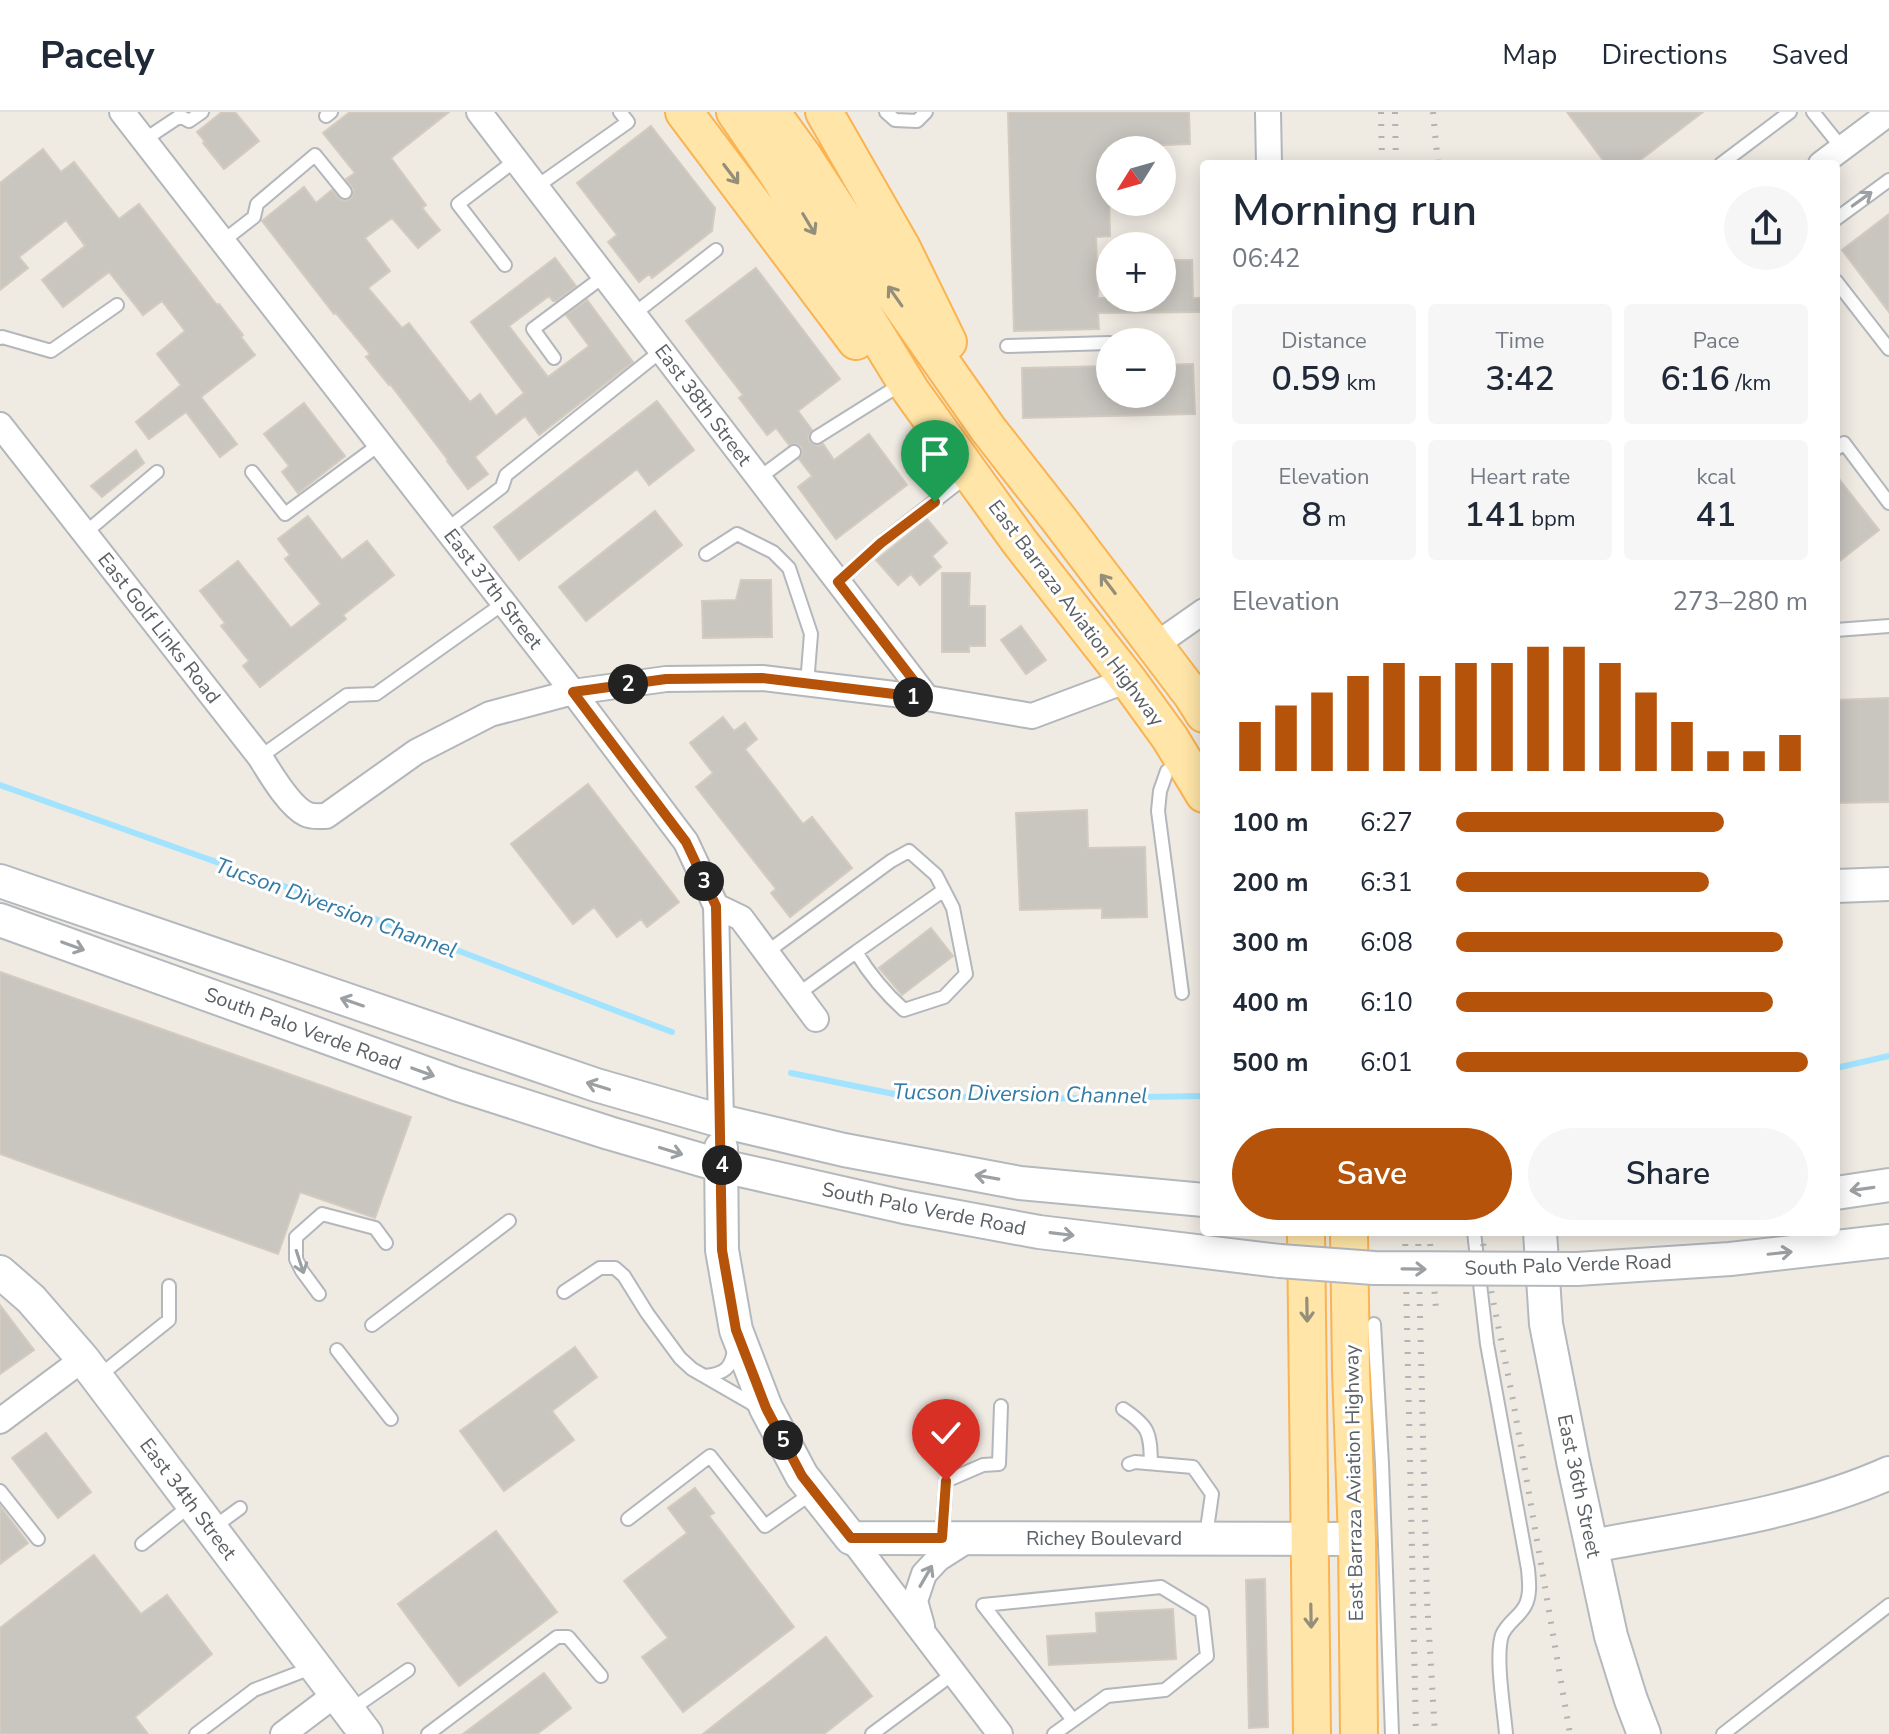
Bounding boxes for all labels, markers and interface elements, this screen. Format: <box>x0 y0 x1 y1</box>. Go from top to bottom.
text: Pacely <box>40 30 154 81</box>
text: Map <box>1502 36 1557 74</box>
text: Directions <box>1601 36 1728 74</box>
text: Saved <box>1772 36 1849 74</box>
north arrow <box>1096 136 1176 216</box>
map controls <box>1096 136 1176 408</box>
one-way arrow <box>722 163 739 184</box>
text: Morning run <box>1232 181 1477 241</box>
button: share <box>1724 186 1808 270</box>
one-way arrow <box>1851 191 1873 207</box>
one-way arrow <box>801 212 817 235</box>
button: + <box>1096 232 1176 312</box>
text: 06:42 <box>1232 241 1300 276</box>
one-way arrow <box>886 285 903 307</box>
text: Distance <box>1281 326 1367 356</box>
text: Time <box>1496 326 1544 356</box>
text: Pace <box>1693 326 1739 356</box>
button: − <box>1096 328 1176 408</box>
street label: East 38th Street <box>648 339 758 472</box>
text: 0.59 <box>1272 356 1341 402</box>
text: 3:42 <box>1485 356 1555 402</box>
text: 6:16 <box>1661 356 1730 402</box>
text: km <box>1341 368 1376 398</box>
text: /km <box>1730 368 1771 398</box>
pin <box>901 420 969 502</box>
icon: arrive <box>913 432 957 476</box>
text: Elevation <box>1278 462 1370 492</box>
text: Heart rate <box>1470 462 1570 492</box>
text: kcal <box>1697 462 1736 492</box>
text: 8 <box>1302 492 1322 538</box>
text: 141 <box>1464 492 1526 538</box>
text: 41 <box>1696 492 1736 538</box>
street label: East Barraza Aviation Highway <box>982 494 1170 732</box>
text: m <box>1322 504 1346 534</box>
text: bpm <box>1526 504 1576 534</box>
street label: East 37th Street <box>437 523 549 656</box>
street label: East Golf Links Road <box>91 547 227 709</box>
one-way arrow <box>1099 574 1116 595</box>
text: Elevation <box>1232 584 1340 619</box>
text: 273–280 m <box>1672 584 1808 619</box>
pin: 2 <box>608 664 648 704</box>
text: 2 <box>621 669 635 699</box>
pin: 1 <box>893 677 933 717</box>
text: 1 <box>906 682 920 712</box>
text: 100 m <box>1232 805 1309 840</box>
text: 6:27 <box>1360 805 1413 840</box>
water label: Tucson Diversion Channel <box>211 850 461 966</box>
pin: 3 <box>684 861 724 901</box>
text: 200 m <box>1232 865 1309 900</box>
text: 6:31 <box>1360 865 1413 900</box>
text: 3 <box>697 866 711 896</box>
text: 300 m <box>1232 925 1309 960</box>
text: 6:08 <box>1360 925 1413 960</box>
one-way arrow <box>60 940 85 955</box>
street label: South Palo Verde Road <box>201 981 405 1077</box>
text: 400 m <box>1232 985 1309 1020</box>
text: 6:10 <box>1360 985 1413 1020</box>
one-way arrow <box>340 993 365 1008</box>
text: 500 m <box>1232 1045 1309 1080</box>
text: 6:01 <box>1360 1045 1413 1080</box>
one-way arrow <box>410 1066 435 1081</box>
water label: Tucson Diversion Channel <box>892 1077 1148 1111</box>
one-way arrow <box>586 1078 612 1093</box>
button: Save <box>1232 1128 1512 1220</box>
button: Share <box>1528 1128 1808 1220</box>
one-way arrow <box>658 1145 683 1159</box>
pin: 4 <box>702 1145 742 1185</box>
text: 4 <box>715 1150 729 1180</box>
one-way arrow <box>975 1168 1001 1183</box>
street label: South Palo Verde Road <box>820 1176 1028 1242</box>
one-way arrow <box>1850 1182 1876 1197</box>
one-way arrow <box>1048 1227 1075 1242</box>
one-way arrow <box>1766 1246 1792 1261</box>
street label: South Palo Verde Road <box>1464 1248 1672 1282</box>
one-way arrow <box>294 1249 308 1274</box>
one-way arrow <box>1400 1261 1427 1276</box>
one-way arrow <box>1299 1296 1315 1323</box>
street label: East Barraza Aviation Highway <box>1338 1344 1370 1622</box>
pin <box>912 1399 980 1481</box>
icon: check <box>924 1411 968 1455</box>
street label: East 36th Street <box>1551 1412 1608 1561</box>
pin: 5 <box>763 1420 803 1460</box>
text: 5 <box>776 1425 790 1455</box>
street label: East 34th Street <box>133 1433 243 1566</box>
street label: Richey Boulevard <box>1026 1525 1182 1552</box>
one-way arrow <box>919 1565 935 1588</box>
one-way arrow <box>1303 1602 1319 1629</box>

